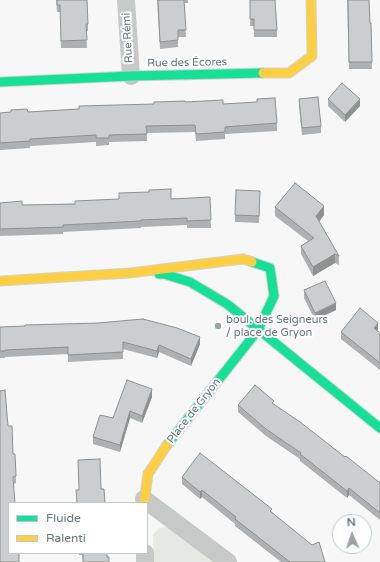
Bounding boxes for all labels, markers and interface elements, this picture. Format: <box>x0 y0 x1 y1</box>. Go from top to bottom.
street label: Rue Rémi <box>120 12 136 64</box>
street label: Rue des Écores <box>147 56 227 70</box>
place label: boul. des Seigneurs / place de Gryon <box>226 313 328 339</box>
marker: boul. des Seigneurs / place de Gryon <box>213 321 223 331</box>
street label: Place de Gryon <box>165 376 223 446</box>
legend <box>8 502 148 554</box>
text: Fluide <box>46 511 81 525</box>
north arrow <box>332 514 372 554</box>
text: N <box>347 516 356 529</box>
text: Ralenti <box>46 531 86 545</box>

